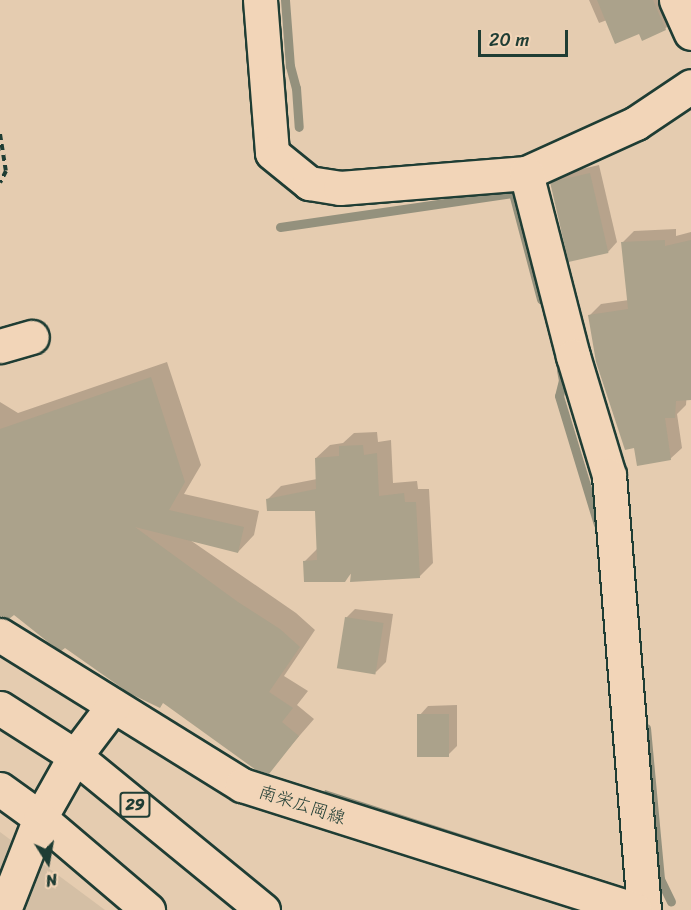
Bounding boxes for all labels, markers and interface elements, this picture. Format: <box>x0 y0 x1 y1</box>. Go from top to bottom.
scale bar <box>481 18 571 56</box>
text: 20 m <box>489 24 529 56</box>
street label: 南栄広岡線 <box>256 781 348 829</box>
road number: 29 <box>118 792 152 818</box>
north arrow <box>18 832 78 892</box>
text: N <box>43 865 60 895</box>

